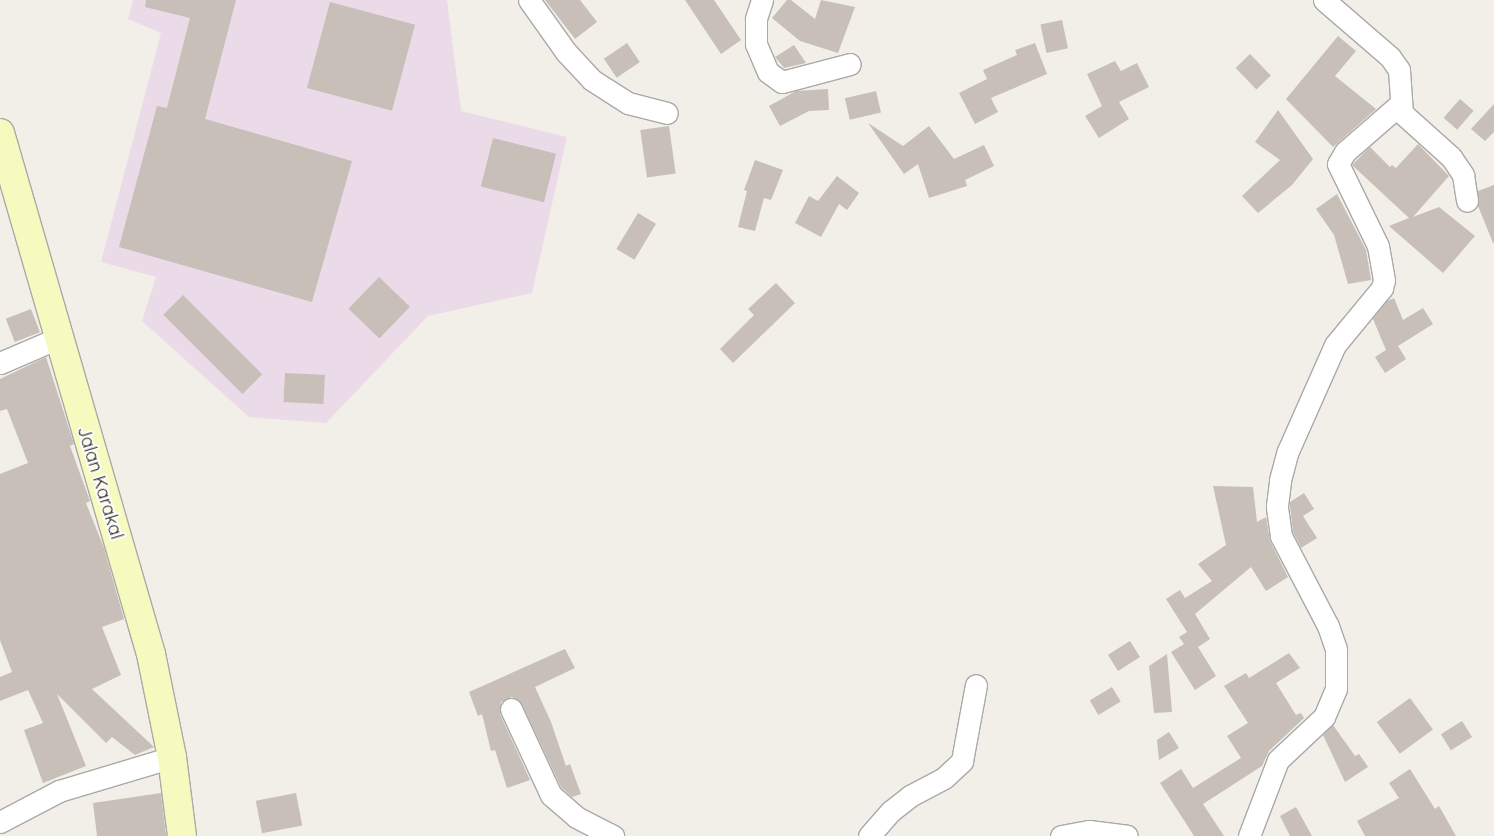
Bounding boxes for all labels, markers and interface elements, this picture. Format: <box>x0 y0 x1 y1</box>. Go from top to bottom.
street label: Jalan Karakal <box>73 424 127 542</box>

